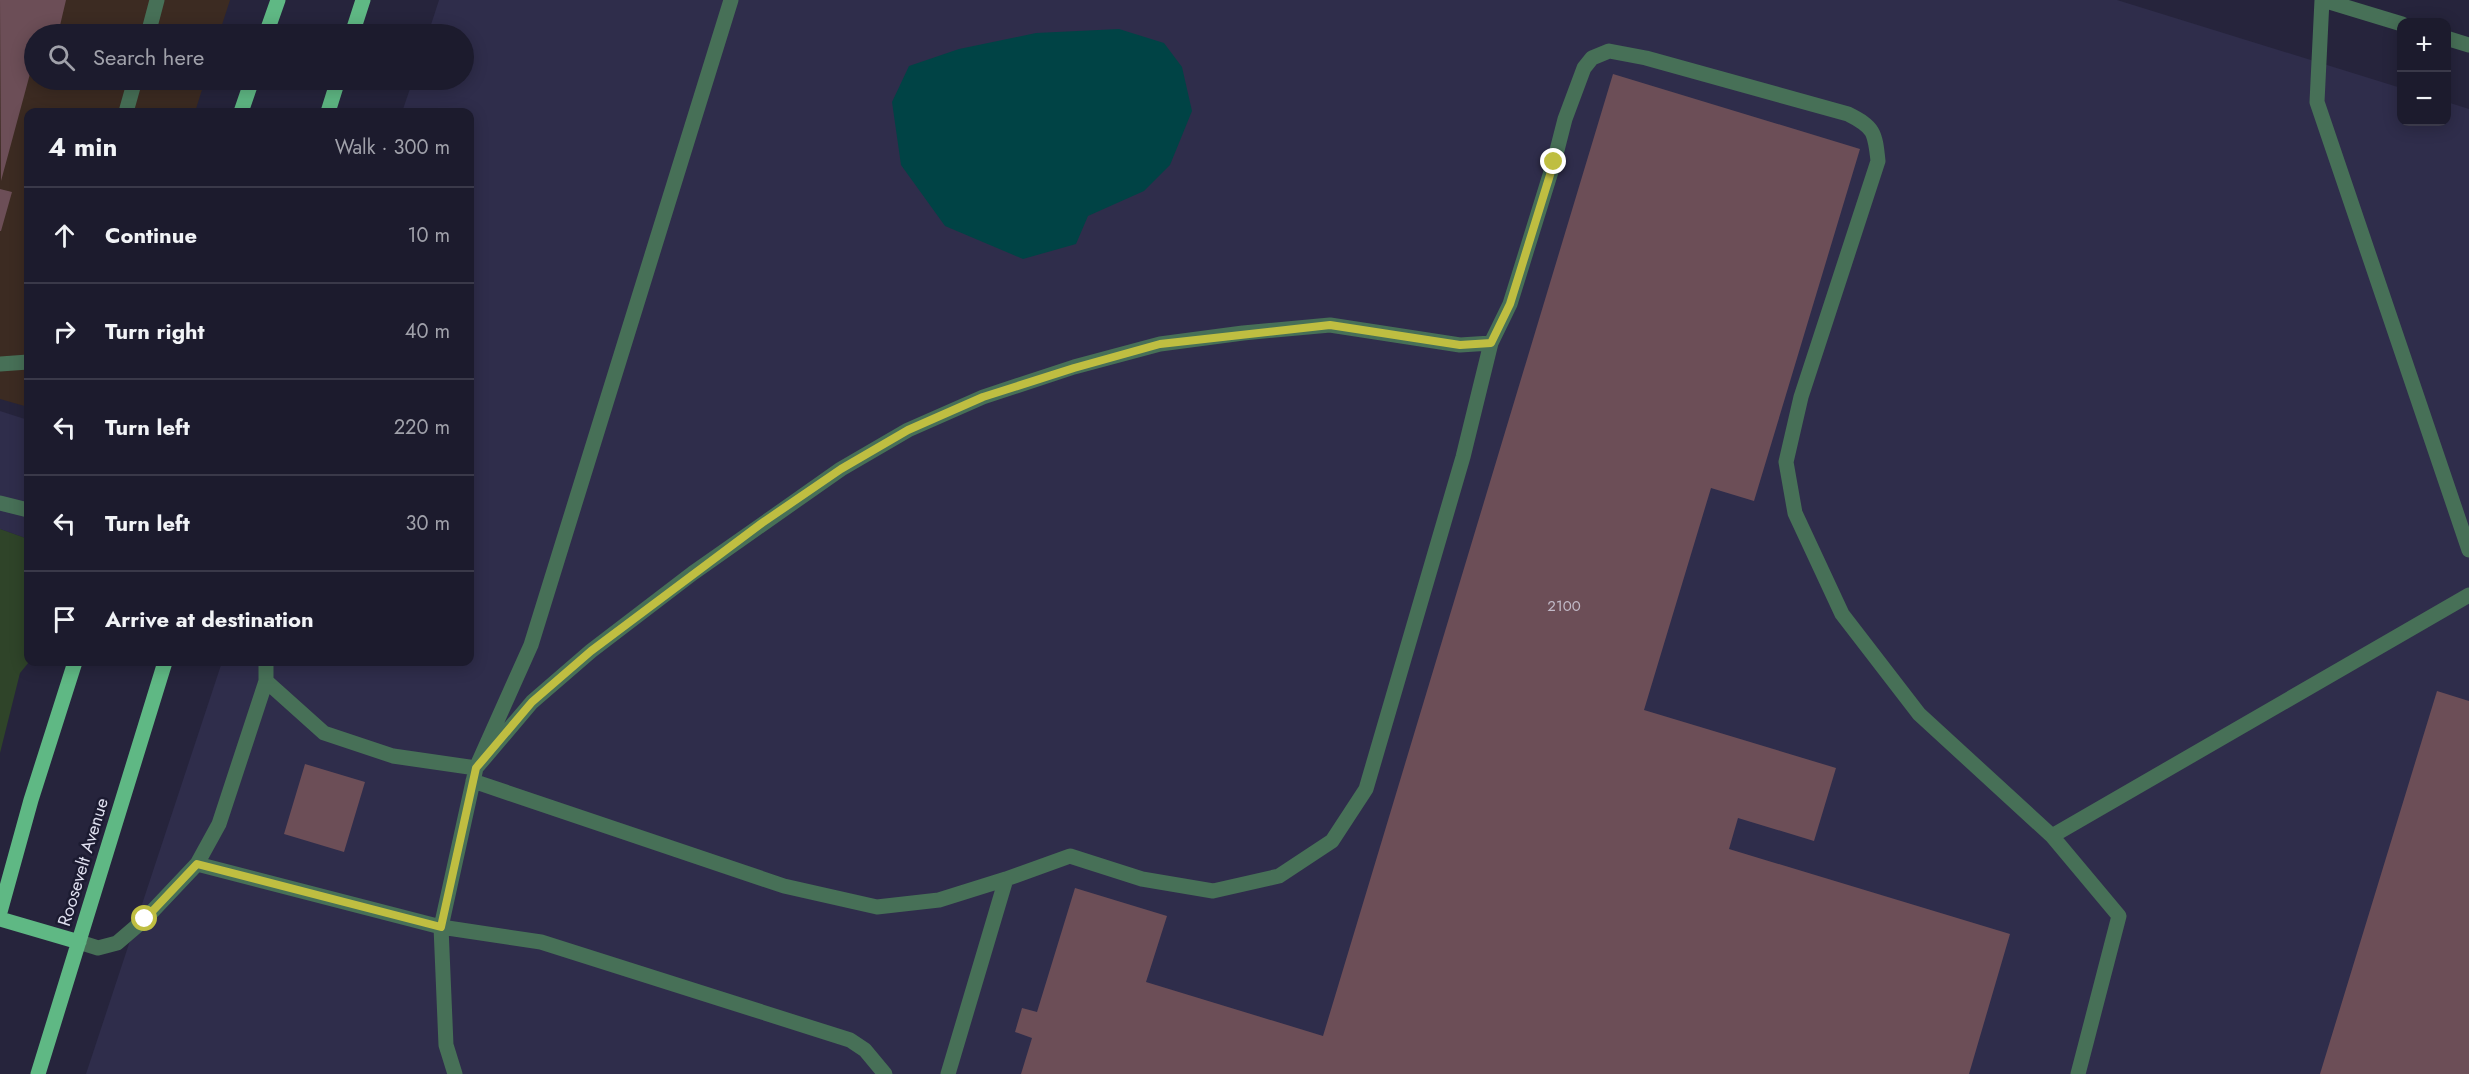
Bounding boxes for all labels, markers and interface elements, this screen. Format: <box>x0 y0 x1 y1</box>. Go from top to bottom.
map controls <box>2397 18 2451 126</box>
button: + <box>2397 18 2451 72</box>
search box <box>24 24 474 90</box>
icon: search <box>45 41 78 74</box>
text: Search here <box>93 41 204 73</box>
button: − <box>2397 72 2451 126</box>
text: 4 min <box>48 128 117 166</box>
text: Walk · 300 m <box>335 133 450 162</box>
route end <box>1540 148 1566 174</box>
icon: ahead <box>48 219 81 252</box>
text: Continue <box>105 219 197 251</box>
text: 10 m <box>407 221 450 250</box>
icon: right <box>48 315 81 348</box>
text: Turn right <box>105 315 205 347</box>
text: 40 m <box>405 317 450 346</box>
icon: left <box>48 411 81 444</box>
text: Turn left <box>105 411 190 443</box>
text: 220 m <box>394 413 450 442</box>
icon: left <box>48 507 81 540</box>
text: Turn left <box>105 507 190 539</box>
text: 30 m <box>405 509 450 538</box>
house number: 2100 <box>1547 595 1581 617</box>
icon: arrive <box>48 603 81 636</box>
text: Arrive at destination <box>105 603 314 635</box>
street label: Roosevelt Avenue <box>51 795 115 929</box>
route start <box>131 905 157 931</box>

